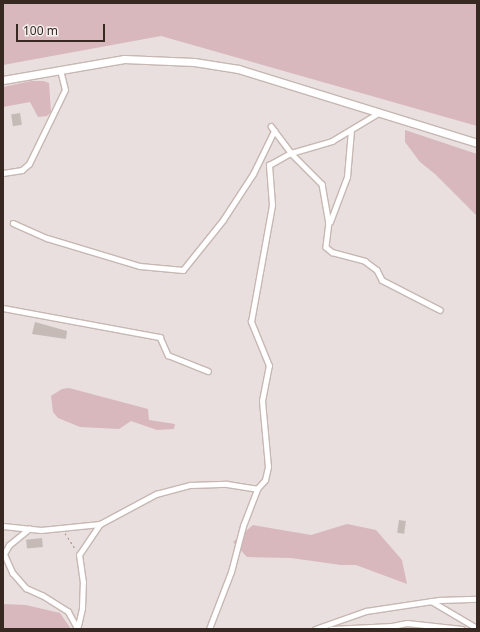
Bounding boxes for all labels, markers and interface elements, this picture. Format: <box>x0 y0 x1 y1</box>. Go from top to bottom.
scale bar <box>18 16 107 42</box>
text: 100 m <box>23 22 58 39</box>

